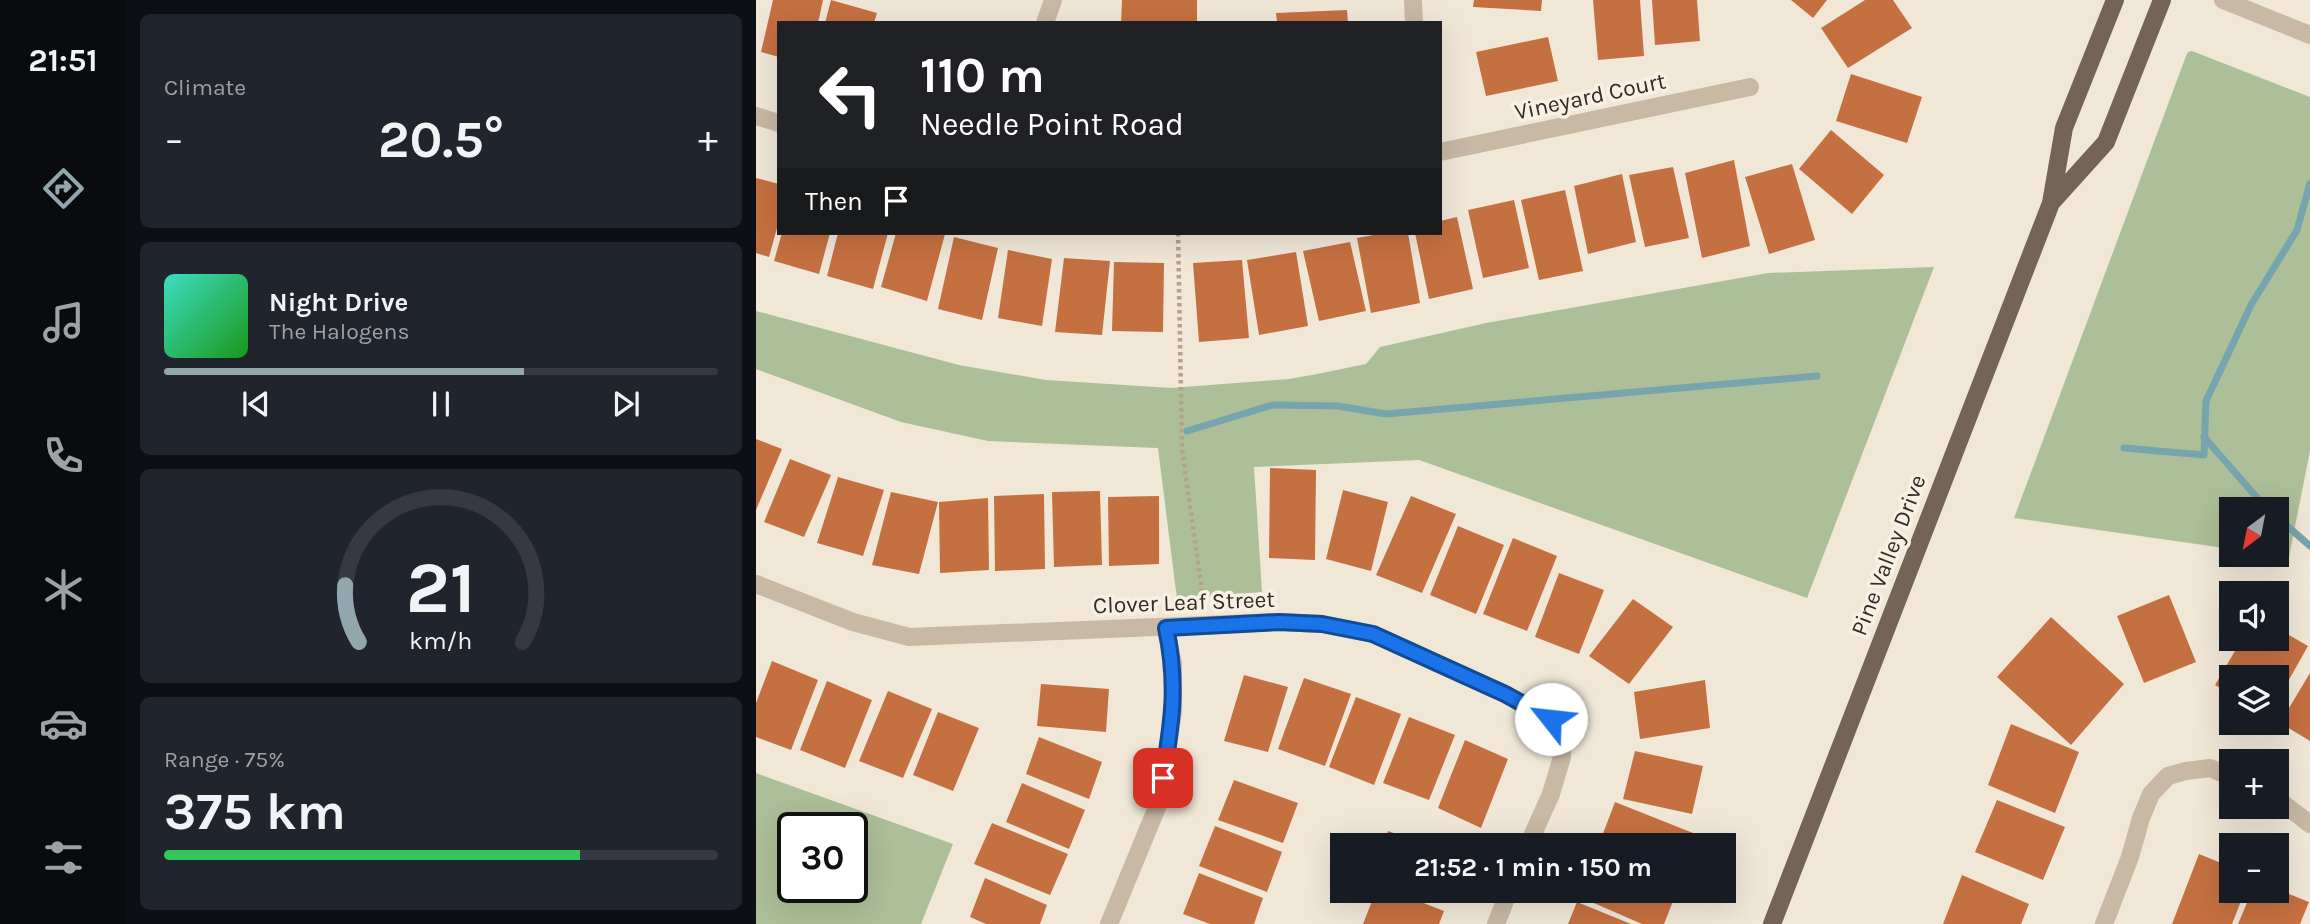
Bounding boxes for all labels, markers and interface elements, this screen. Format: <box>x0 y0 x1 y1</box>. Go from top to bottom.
text: 21:51 <box>28 42 98 79</box>
text: 110 m <box>920 47 1045 104</box>
icon: left <box>805 49 896 140</box>
street label: Vineyard Court <box>1512 67 1668 126</box>
text: Climate <box>164 74 246 101</box>
text: Needle Point Road <box>920 106 1184 143</box>
text: 20.5° <box>378 109 504 170</box>
text: − <box>164 117 184 162</box>
text: + <box>698 117 718 162</box>
icon: directions <box>39 164 88 213</box>
icon: arrive <box>877 182 915 220</box>
text: Then <box>805 186 863 217</box>
text: Night Drive <box>269 287 408 318</box>
icon: music <box>39 298 88 347</box>
text: The Halogens <box>269 318 409 345</box>
icon: previous <box>237 385 275 423</box>
icon: pause <box>422 385 460 423</box>
icon: next <box>607 385 645 423</box>
icon: phone <box>39 431 88 480</box>
street label: Pine Valley Drive <box>1845 471 1932 639</box>
north arrow <box>2219 497 2289 567</box>
map controls <box>2219 497 2289 903</box>
text: 21 <box>406 545 476 630</box>
icon: climate <box>39 565 88 614</box>
button: sound <box>2219 581 2289 651</box>
street label: Clover Leaf Street <box>1093 586 1276 619</box>
text: km/h <box>409 626 473 655</box>
button: layers <box>2219 665 2289 735</box>
position arrow <box>1514 682 1588 756</box>
icon: car <box>39 699 88 748</box>
text: Range · 75% <box>164 746 285 773</box>
pin <box>1133 748 1193 808</box>
button: + <box>2219 749 2289 819</box>
icon: arrive <box>1144 759 1182 797</box>
text: 375 km <box>164 781 346 842</box>
speed limit sign: 30 <box>777 812 868 903</box>
icon: filters <box>39 833 88 882</box>
button: − <box>2219 833 2289 903</box>
text: 21:52 · 1 min · 150 m <box>1414 852 1652 883</box>

